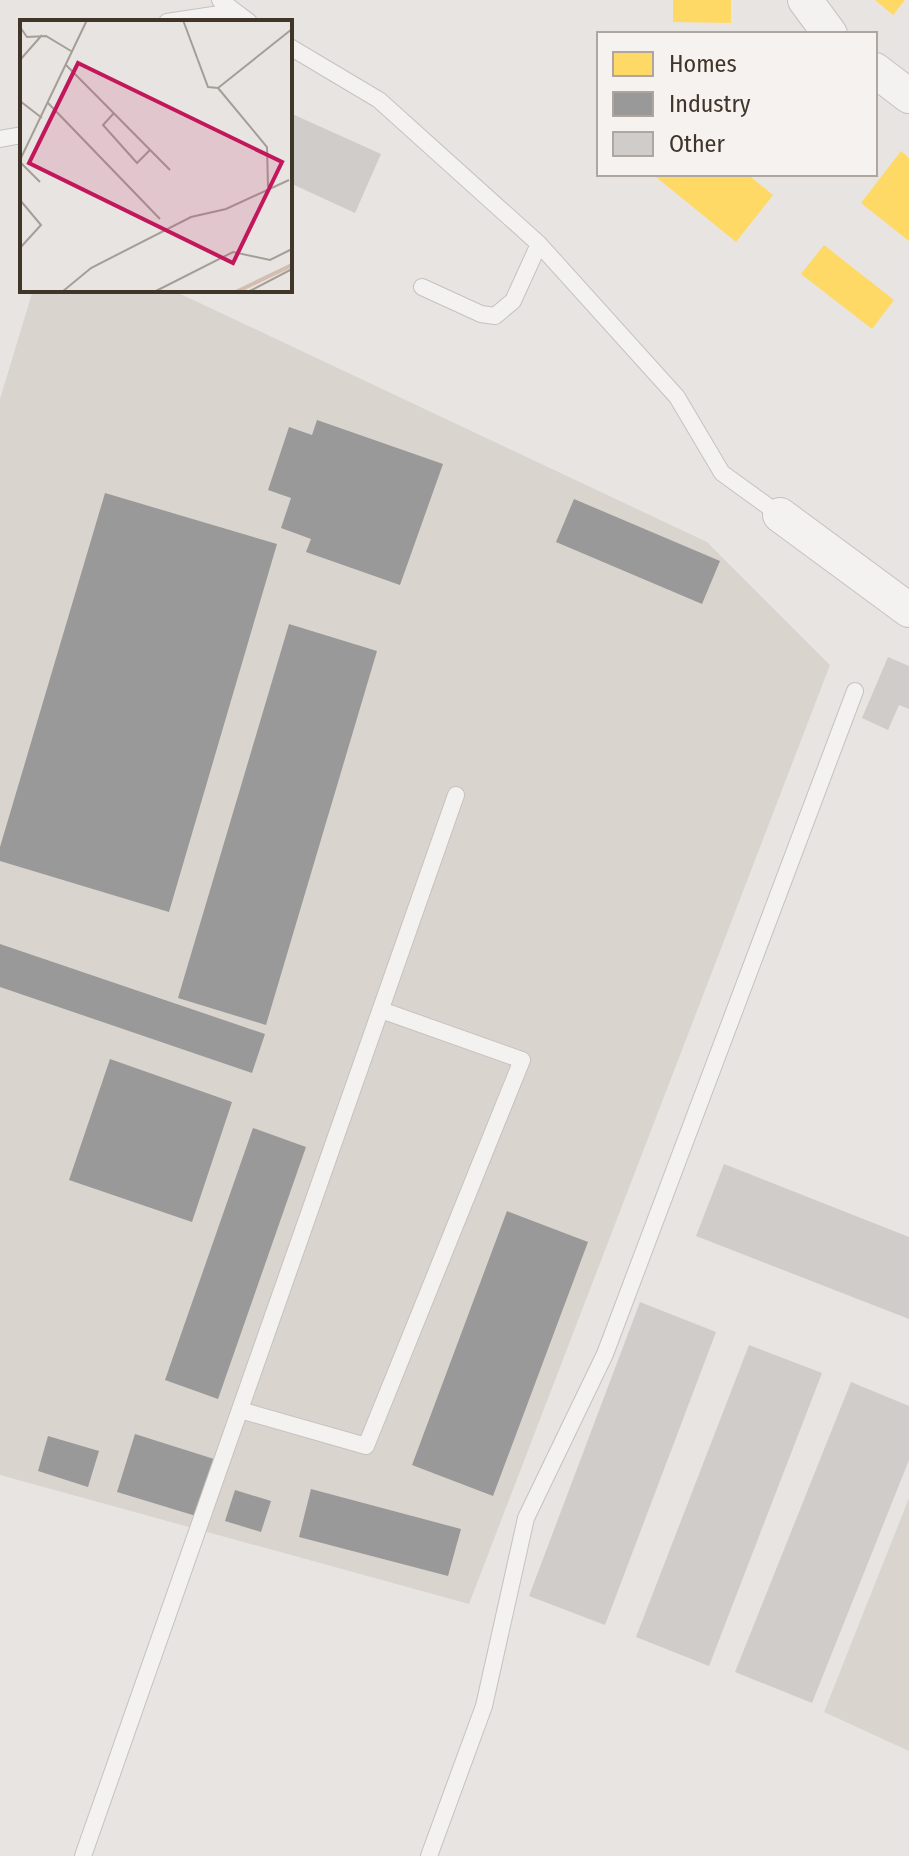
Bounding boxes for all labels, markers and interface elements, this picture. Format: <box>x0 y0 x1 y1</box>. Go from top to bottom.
inset map <box>20 20 292 292</box>
legend <box>597 32 877 176</box>
text: Homes <box>669 50 737 78</box>
text: Industry <box>669 90 751 118</box>
text: Other <box>669 130 725 158</box>

